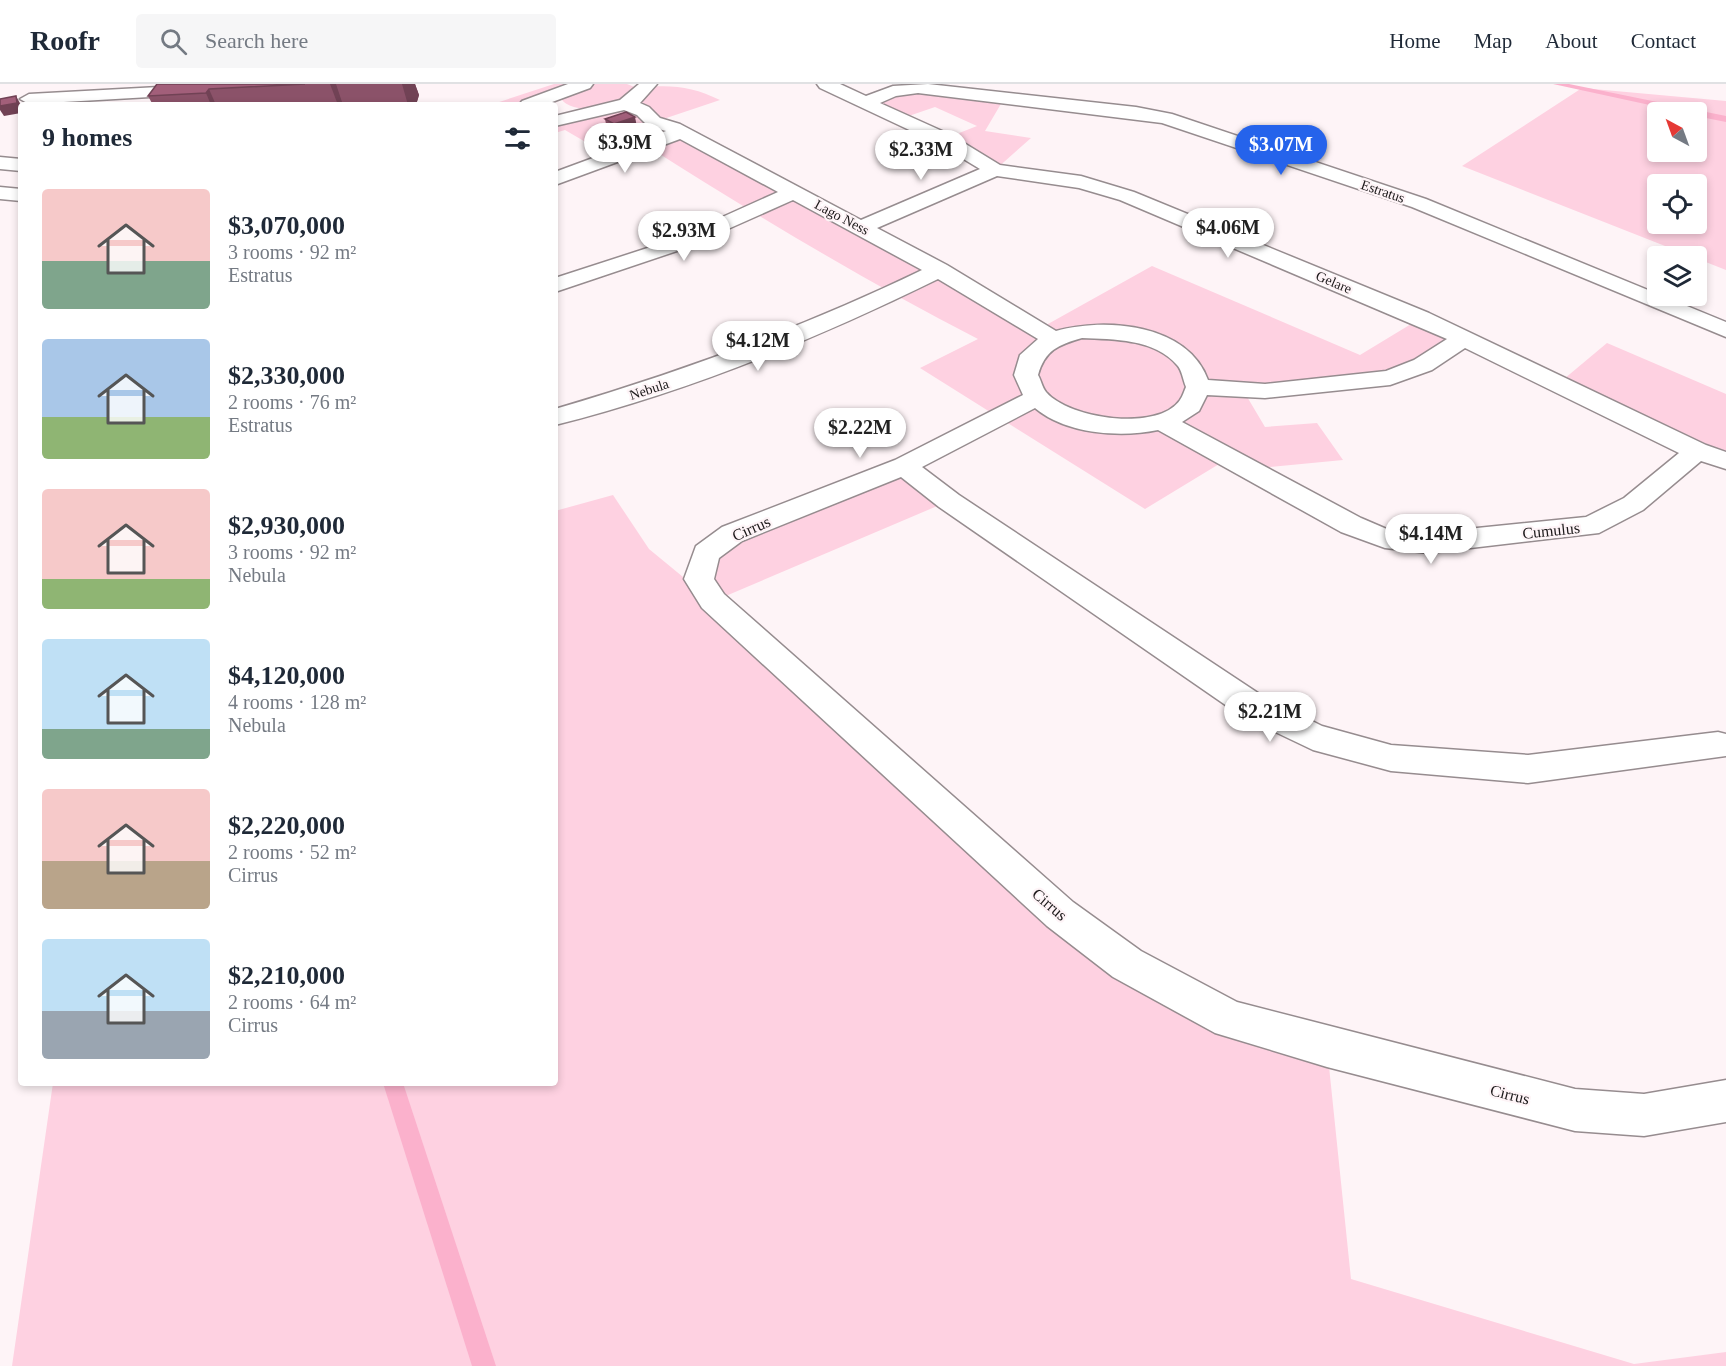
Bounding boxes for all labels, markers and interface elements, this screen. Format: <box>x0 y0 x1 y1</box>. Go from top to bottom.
search box <box>136 14 556 68</box>
text: Roofr <box>30 25 100 56</box>
icon: search <box>157 25 190 58</box>
text: Search here <box>205 28 308 53</box>
text: Home <box>1389 29 1441 53</box>
text: Map <box>1474 29 1512 53</box>
text: About <box>1545 29 1598 53</box>
text: Contact <box>1631 29 1696 53</box>
north arrow <box>1647 102 1707 162</box>
map controls <box>1647 102 1707 306</box>
icon: filters <box>501 122 534 155</box>
text: 9 homes <box>42 123 132 152</box>
pin: $3.9M <box>583 123 667 174</box>
pin: $3.07M <box>1232 125 1330 176</box>
pin: $2.33M <box>872 130 970 181</box>
text: $3.9M <box>598 131 652 153</box>
text: $3.07M <box>1249 133 1313 155</box>
text: $2.33M <box>889 138 953 160</box>
button: locate <box>1647 174 1707 234</box>
street label: Estratus <box>1359 177 1407 206</box>
street label: Lago Ness <box>812 197 872 238</box>
pin: $4.06M <box>1179 208 1277 259</box>
text: $3,070,000 <box>228 211 345 240</box>
pin: $2.93M <box>635 211 733 262</box>
icon: home <box>90 213 162 285</box>
text: $4.06M <box>1196 216 1260 238</box>
text: $2.93M <box>652 219 716 241</box>
text: 3 rooms · 92 m² <box>228 241 356 263</box>
button: layers <box>1647 246 1707 306</box>
text: Estratus <box>228 264 292 286</box>
street label: Gelare <box>1314 268 1354 297</box>
pin: $4.12M <box>709 321 807 372</box>
text: $4.12M <box>726 329 790 351</box>
text: $2,330,000 <box>228 361 345 390</box>
icon: home <box>90 363 162 435</box>
street label: Nebula <box>628 376 671 403</box>
text: 2 rooms · 76 m² <box>228 391 356 413</box>
pin: $2.22M <box>811 408 909 459</box>
text: Estratus <box>228 414 292 436</box>
text: $2.22M <box>828 416 892 438</box>
text: $2,930,000 <box>228 511 345 540</box>
icon: home <box>90 513 162 585</box>
street label: Cirrus <box>729 513 773 544</box>
pin: $4.14M <box>1382 514 1480 565</box>
street label: Cumulus <box>1521 519 1581 542</box>
text: $4.14M <box>1399 522 1463 544</box>
text: 3 rooms · 92 m² <box>228 541 356 563</box>
text: Nebula <box>228 564 286 586</box>
text: $4,120,000 <box>228 661 345 690</box>
icon: home <box>90 663 162 735</box>
text: 4 rooms · 128 m² <box>228 691 366 713</box>
pin: $2.21M <box>1221 692 1319 743</box>
text: $2.21M <box>1238 700 1302 722</box>
text: Nebula <box>228 714 286 736</box>
text: $2,220,000 <box>228 811 345 840</box>
icon: home <box>90 813 162 885</box>
text: 2 rooms · 52 m² <box>228 841 356 863</box>
text: Cirrus <box>228 864 278 886</box>
street label: Cirrus <box>1029 885 1070 924</box>
text: $2,210,000 <box>228 961 345 990</box>
icon: home <box>90 963 162 1035</box>
text: 2 rooms · 64 m² <box>228 991 356 1013</box>
text: Cirrus <box>228 1014 278 1036</box>
street label: Cirrus <box>1488 1081 1531 1108</box>

